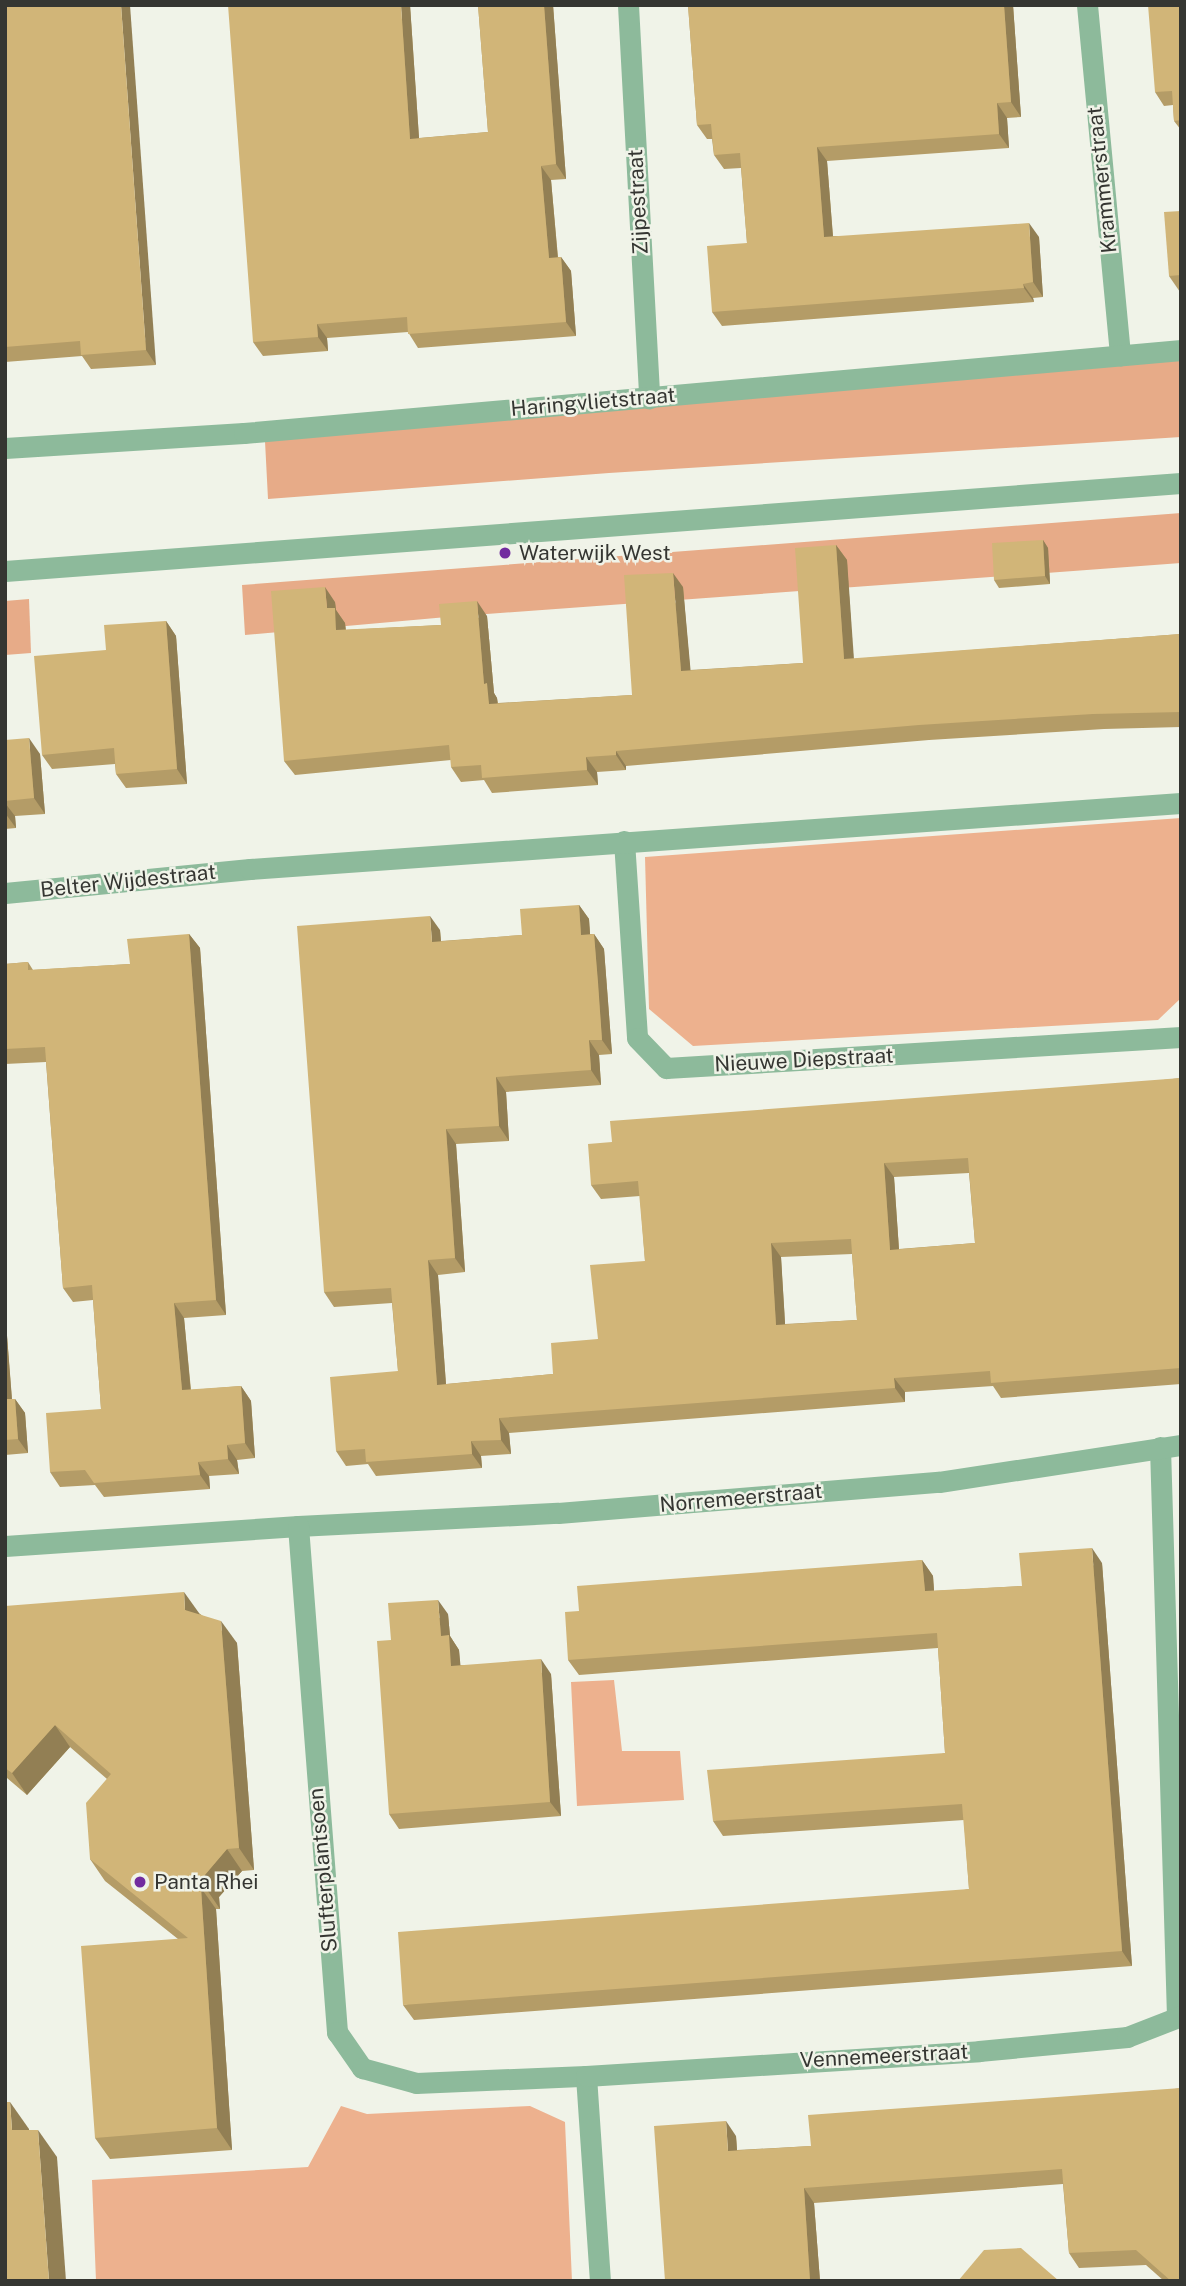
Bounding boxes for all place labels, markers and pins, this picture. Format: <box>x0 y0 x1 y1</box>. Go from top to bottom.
place label: Waterwijk West <box>519 540 671 566</box>
marker: Waterwijk West <box>497 545 513 561</box>
place label: Panta Rhei <box>154 1869 259 1895</box>
marker: Panta Rhei <box>132 1874 148 1890</box>

